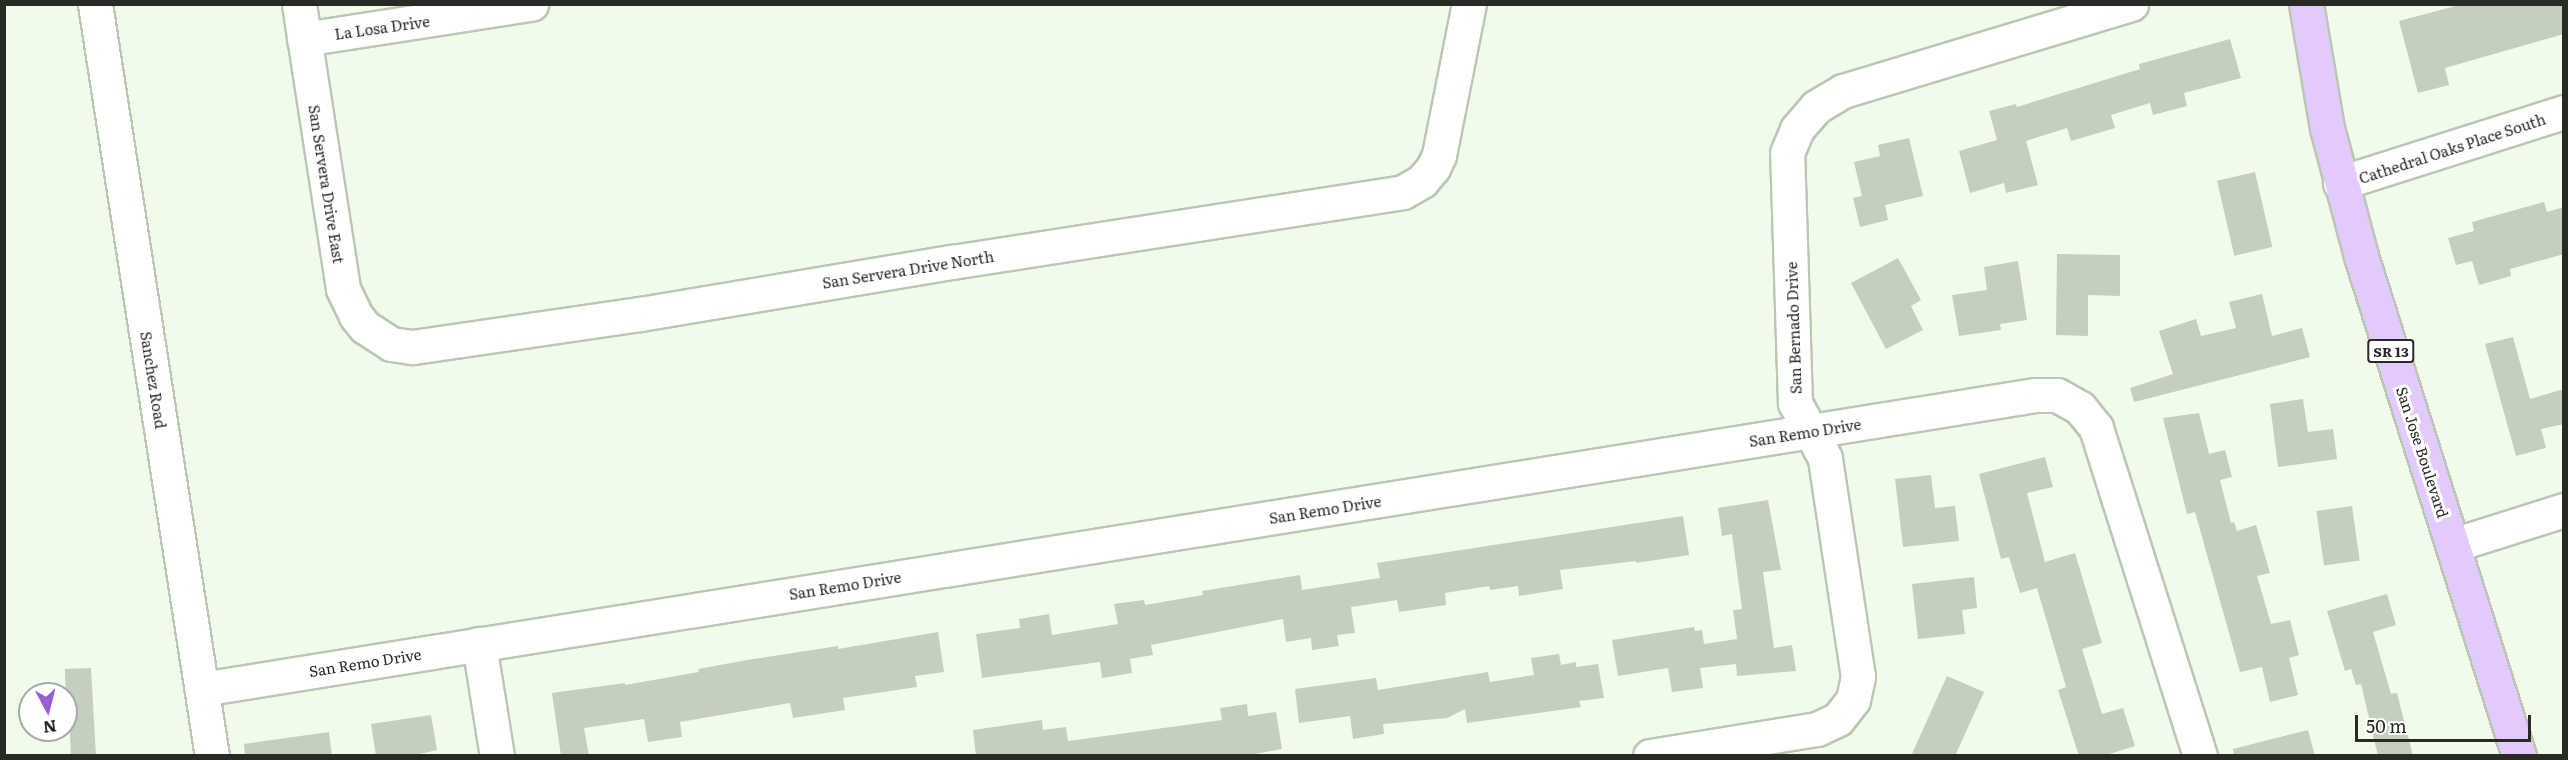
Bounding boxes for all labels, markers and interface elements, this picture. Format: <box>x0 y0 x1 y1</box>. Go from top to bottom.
street label: La Losa Drive <box>333 11 431 43</box>
street label: San Servera Drive East <box>306 103 348 265</box>
street label: Cathedral Oaks Place South <box>2356 109 2548 187</box>
street label: San Servera Drive North <box>821 247 995 291</box>
street label: San Bernado Drive <box>1782 261 1804 395</box>
street label: Sanchez Road <box>137 330 171 430</box>
road number: SR 13 <box>2367 340 2415 362</box>
street label: San Jose Boulevard <box>2393 384 2453 520</box>
street label: San Remo Drive <box>1748 414 1862 450</box>
street label: San Remo Drive <box>1268 491 1382 527</box>
street label: San Remo Drive <box>788 567 902 603</box>
street label: San Remo Drive <box>308 644 422 680</box>
north arrow <box>18 682 78 742</box>
scale bar <box>2358 703 2534 741</box>
text: 50 m <box>2366 712 2407 739</box>
text: N <box>42 715 58 741</box>

